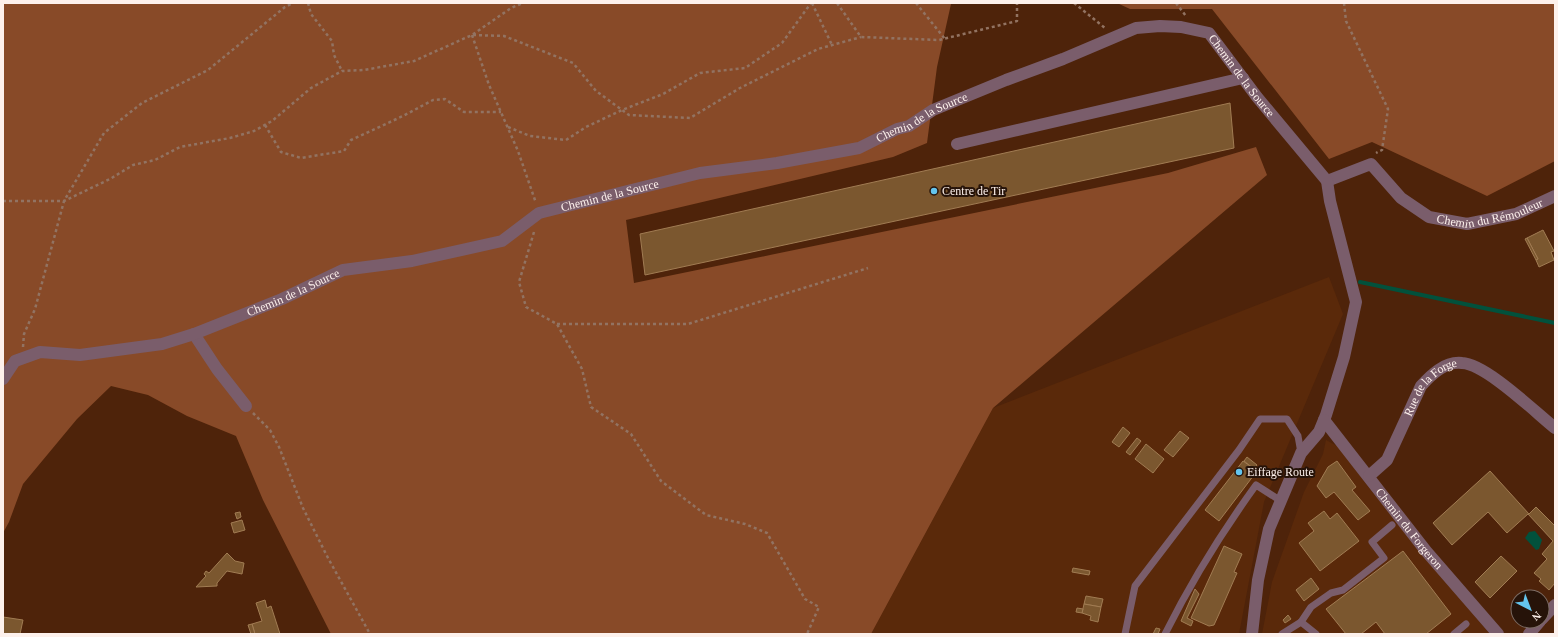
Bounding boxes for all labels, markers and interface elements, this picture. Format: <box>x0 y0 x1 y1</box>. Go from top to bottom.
street label: Chemin de la Source <box>1205 32 1278 120</box>
street label: Chemin de la Source <box>874 90 969 145</box>
street label: Chemin de la Source <box>559 177 660 214</box>
place label: Centre de Tir <box>942 184 1005 198</box>
marker: Centre de Tir <box>929 186 939 196</box>
street label: Chemin du Rémouleur <box>1436 196 1545 231</box>
street label: Chemin de la Source <box>245 266 342 319</box>
street label: Rue de la Forge <box>1401 356 1458 419</box>
place label: Eiffage Route <box>1247 465 1314 479</box>
marker: Eiffage Route <box>1234 467 1244 477</box>
street label: Chemin du Forgeron <box>1373 485 1446 572</box>
north arrow <box>1510 589 1550 629</box>
text: N <box>1530 609 1544 624</box>

